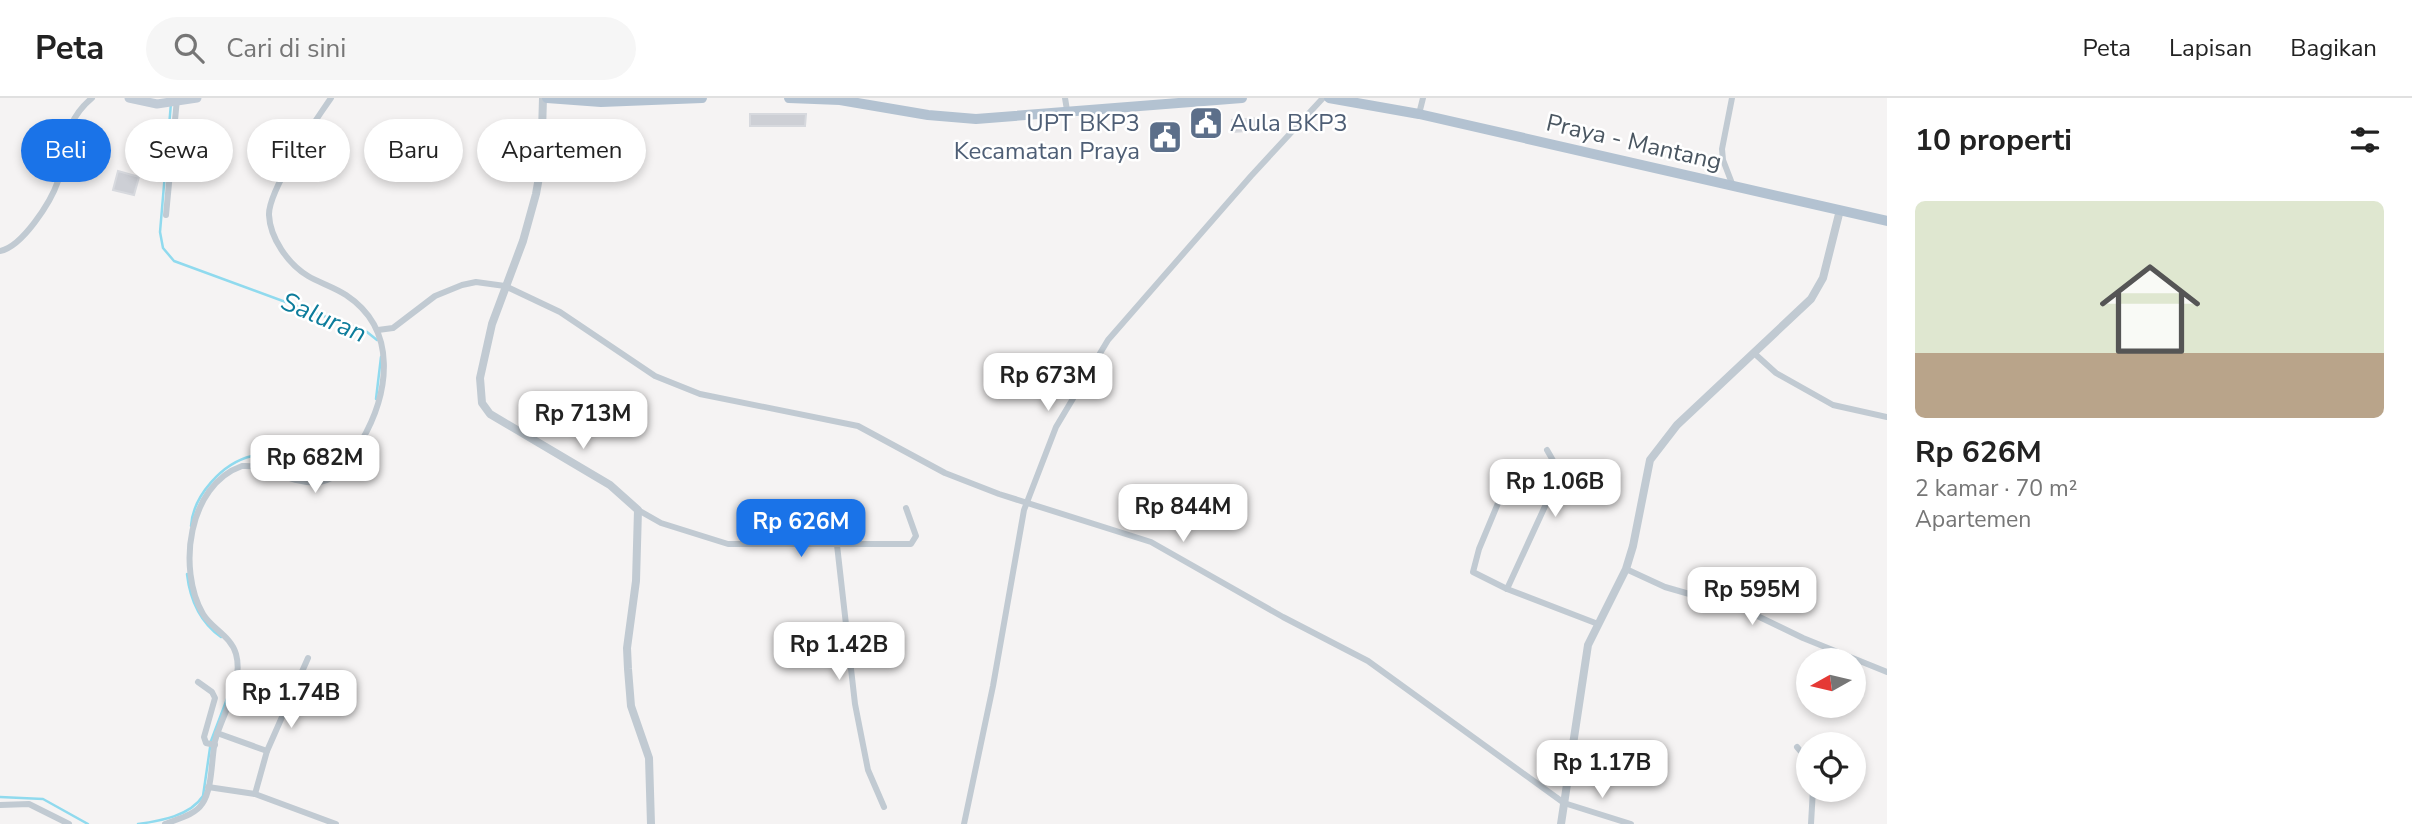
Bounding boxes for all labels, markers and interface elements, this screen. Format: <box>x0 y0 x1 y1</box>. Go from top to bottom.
search box <box>146 17 636 80</box>
text: Peta <box>35 26 104 71</box>
icon: search <box>170 29 208 67</box>
text: Cari di sini <box>226 31 346 66</box>
text: Peta <box>2082 32 2131 64</box>
text: Lapisan <box>2169 32 2252 64</box>
text: Bagikan <box>2290 32 2377 64</box>
public building icon: Aula BKP3 <box>1187 104 1225 142</box>
street label: Praya - Mantang <box>1543 106 1725 178</box>
place label: UPT BKP3 Kecamatan Praya <box>954 107 1140 167</box>
place label: Aula BKP3 <box>1230 107 1348 139</box>
public building icon: UPT BKP3 Kecamatan Praya <box>1146 118 1184 156</box>
chip: Beli <box>21 119 111 182</box>
chip: Sewa <box>125 119 233 182</box>
chip: Filter <box>247 119 350 182</box>
chip: Baru <box>364 119 463 182</box>
chip: Apartemen <box>477 119 646 182</box>
text: 10 properti <box>1915 120 2072 161</box>
icon: filters <box>2346 121 2384 159</box>
icon: home <box>2087 246 2213 372</box>
water label: Saluran <box>276 284 372 351</box>
pin: Rp 673M <box>983 354 1113 413</box>
text: Rp 673M <box>999 360 1097 391</box>
pin: Rp 713M <box>518 392 648 451</box>
text: Rp 713M <box>534 398 632 429</box>
text: Rp 626M <box>1915 432 2042 473</box>
pin: Rp 682M <box>250 436 380 495</box>
text: Rp 682M <box>266 442 364 473</box>
pin: Rp 1.06B <box>1483 460 1627 519</box>
text: Rp 1.06B <box>1506 466 1604 497</box>
text: 2 kamar · 70 m² <box>1915 473 2077 504</box>
pin: Rp 844M <box>1118 484 1248 544</box>
text: Rp 844M <box>1134 491 1232 522</box>
pin: Rp 626M <box>736 500 866 559</box>
text: Apartemen <box>1915 504 2031 535</box>
text: Rp 626M <box>752 506 850 537</box>
pin: Rp 595M <box>1687 568 1817 627</box>
text: Rp 595M <box>1703 574 1801 605</box>
pin: Rp 1.42B <box>767 622 911 682</box>
text: Rp 1.42B <box>790 629 888 660</box>
north arrow <box>1796 648 1866 718</box>
map controls <box>1796 648 1866 802</box>
pin: Rp 1.74B <box>219 670 363 730</box>
text: Rp 1.74B <box>242 677 340 708</box>
button: locate <box>1796 732 1866 802</box>
pin: Rp 1.17B <box>1530 740 1674 800</box>
text: Rp 1.17B <box>1553 747 1651 778</box>

